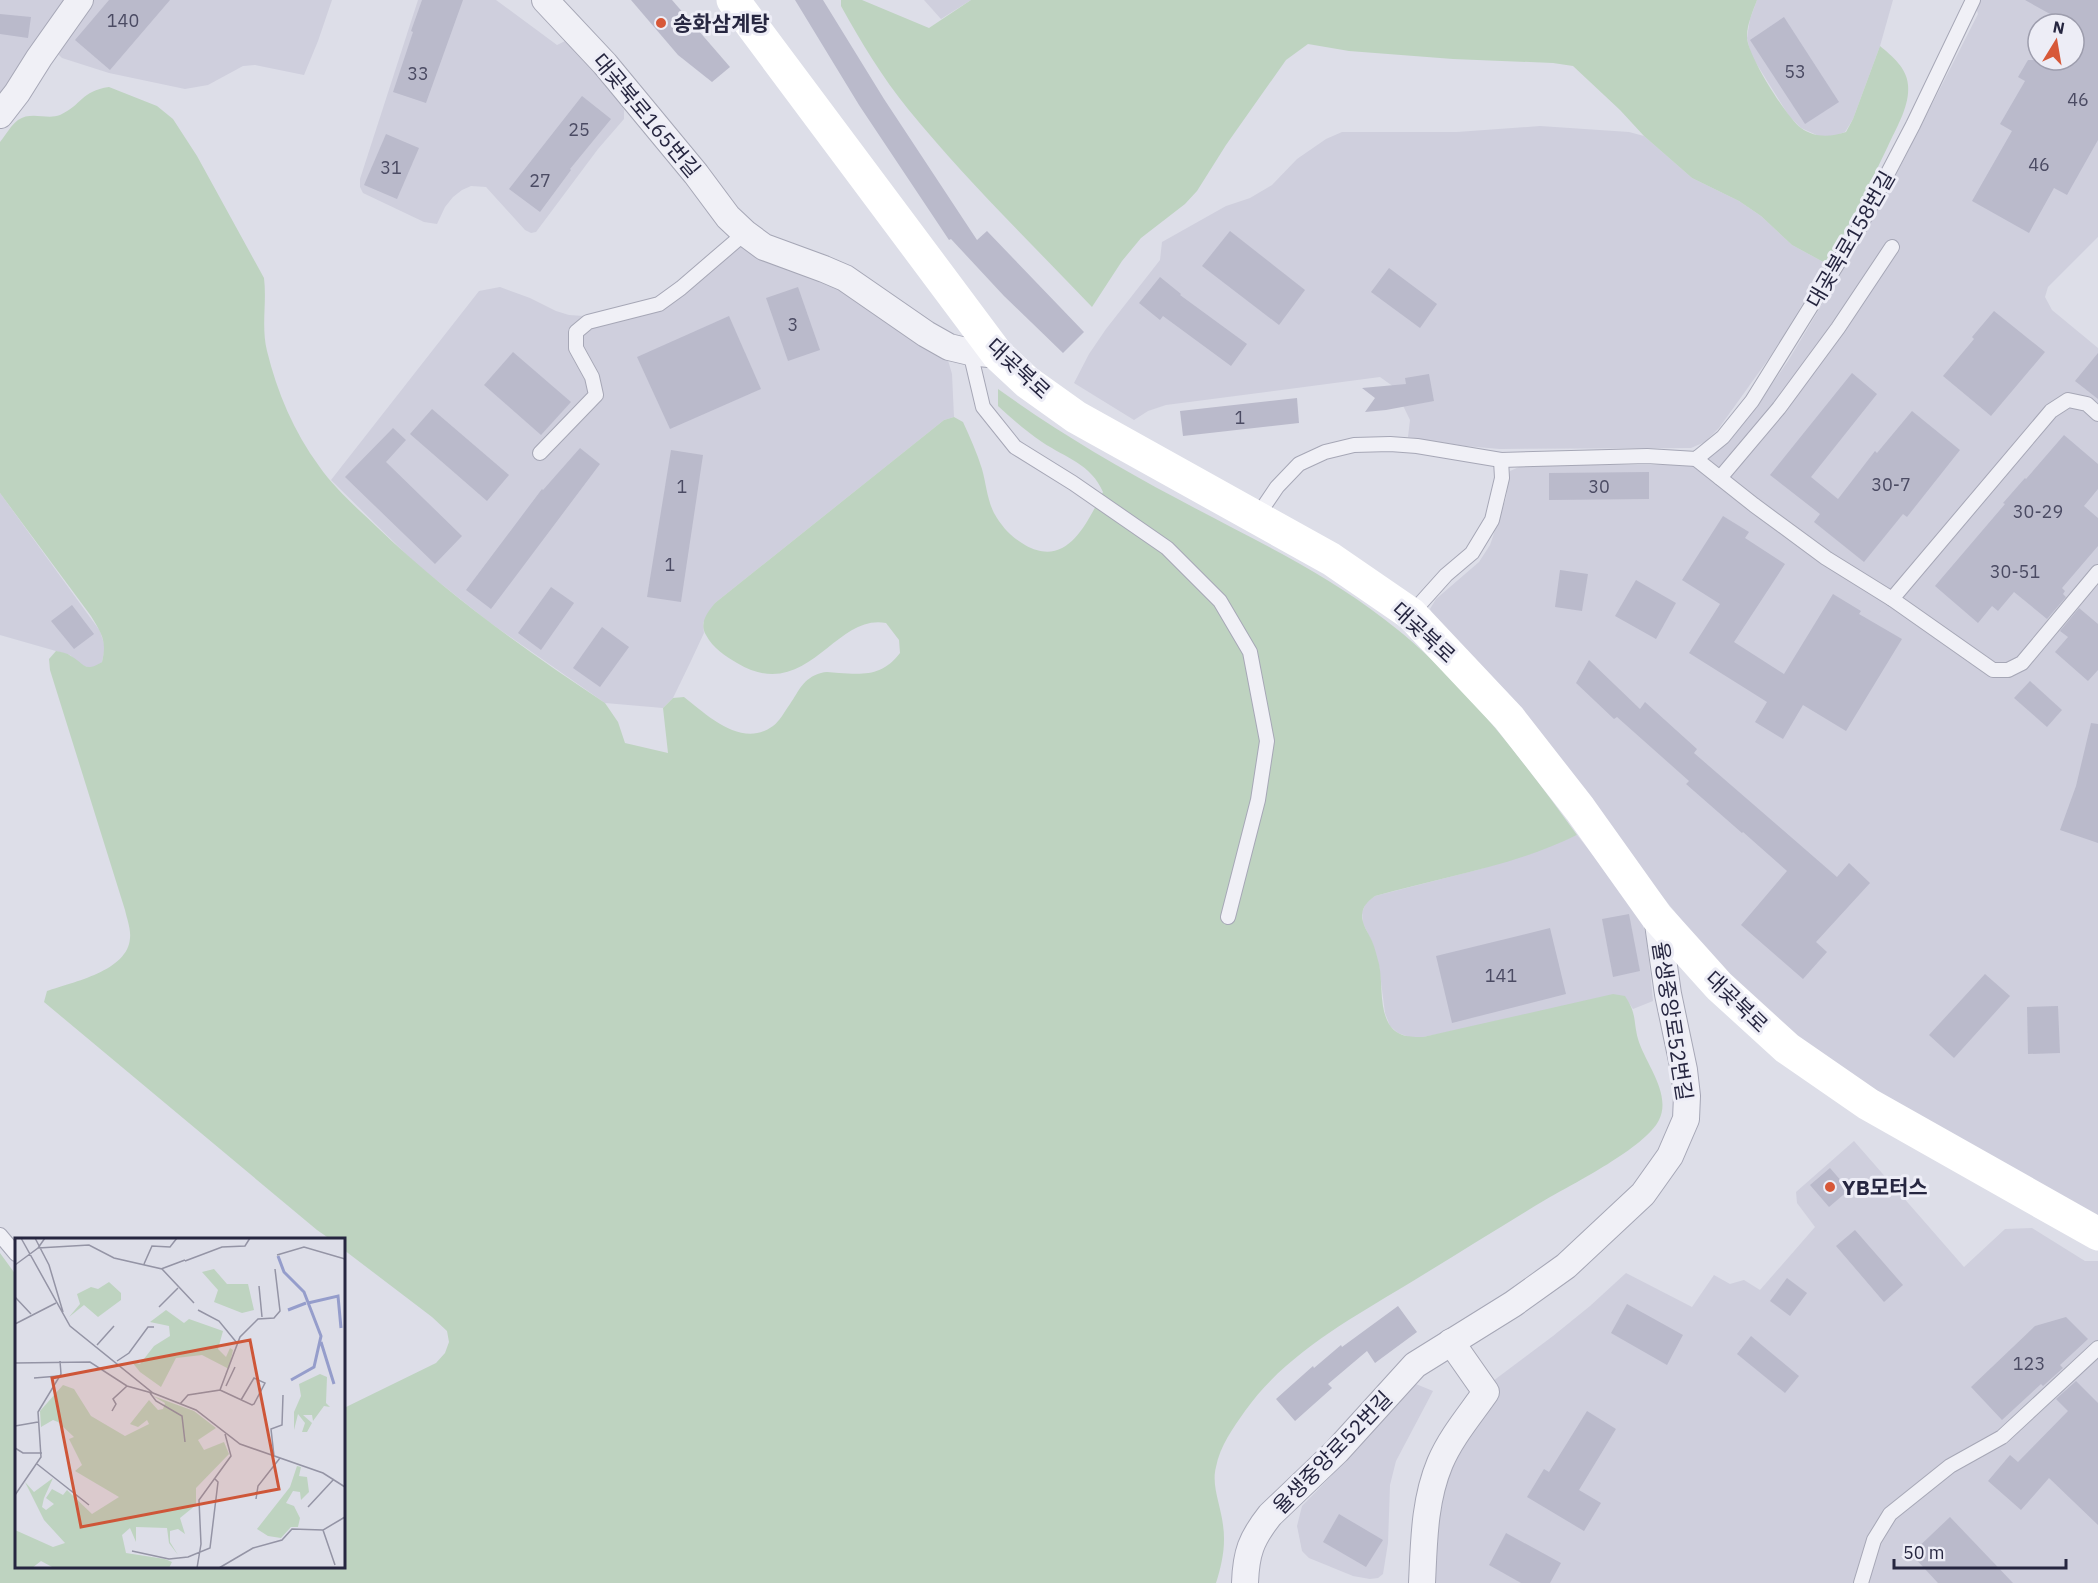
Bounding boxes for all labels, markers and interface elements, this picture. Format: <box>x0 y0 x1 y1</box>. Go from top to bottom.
house number: 140 <box>107 9 139 32</box>
place label: 송화삼계탕 <box>673 9 770 37</box>
north arrow <box>2026 12 2086 72</box>
marker: 송화삼계탕 <box>654 16 668 30</box>
text: N <box>2051 16 2066 38</box>
street label: 대곶북로165번길 <box>587 47 707 183</box>
house number: 53 <box>1784 60 1806 83</box>
house number: 33 <box>407 62 429 85</box>
house number: 46 <box>2067 88 2089 111</box>
house number: 25 <box>568 118 590 141</box>
house number: 46 <box>2028 153 2050 176</box>
house number: 31 <box>380 156 402 179</box>
street label: 대곶북로158번길 <box>1799 165 1901 313</box>
house number: 27 <box>529 169 551 192</box>
house number: 3 <box>788 313 798 336</box>
street label: 대곶북로 <box>981 331 1057 405</box>
house number: 1 <box>1235 406 1245 429</box>
house number: 30-7 <box>1871 473 1911 496</box>
house number: 1 <box>677 475 687 498</box>
house number: 30 <box>1588 475 1610 498</box>
house number: 30-29 <box>2013 500 2063 523</box>
house number: 1 <box>665 553 675 576</box>
house number: 30-51 <box>1990 560 2040 583</box>
street label: 대곶북로 <box>1386 595 1462 669</box>
street label: 율생중앙로52번길 <box>1647 940 1699 1102</box>
house number: 141 <box>1485 964 1517 987</box>
street label: 대곶북로 <box>1699 964 1775 1038</box>
place label: YB모터스 <box>1842 1173 1928 1201</box>
marker: YB모터스 <box>1823 1180 1837 1194</box>
inset map <box>15 1238 345 1568</box>
house number: 123 <box>2013 1352 2045 1375</box>
street label: 율생중앙로52번길 <box>1266 1385 1398 1519</box>
scale bar <box>1894 1532 2066 1570</box>
text: 50 m <box>1903 1541 1945 1564</box>

